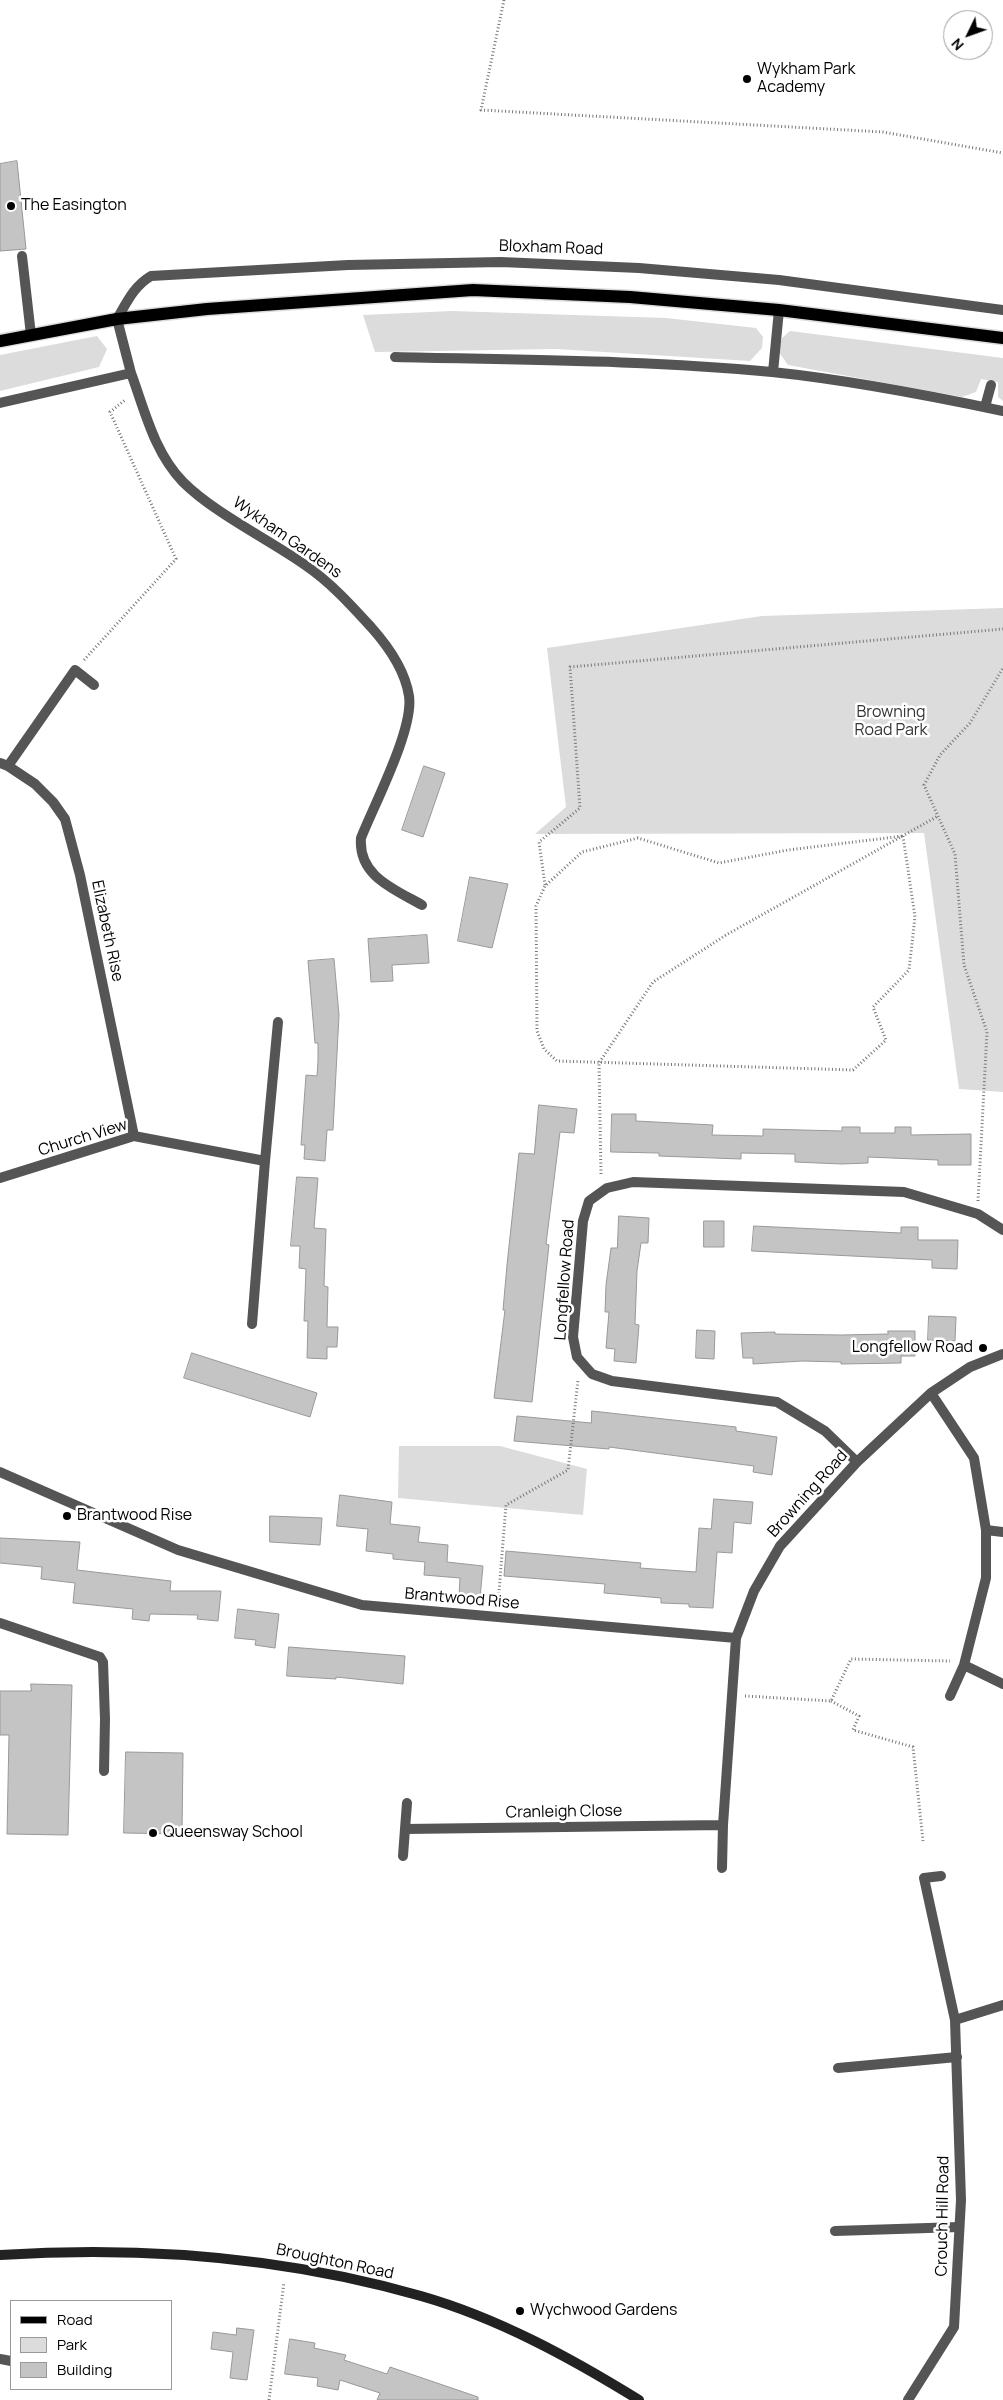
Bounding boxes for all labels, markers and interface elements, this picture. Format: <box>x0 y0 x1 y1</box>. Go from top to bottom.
north arrow <box>943 10 993 60</box>
text: N <box>947 35 968 55</box>
place label: Wykham Park Academy <box>757 60 855 98</box>
marker: Wykham Park Academy <box>741 73 753 85</box>
place label: The Easington <box>21 196 127 216</box>
marker: The Easington <box>5 200 17 212</box>
street label: Bloxham Road <box>499 237 603 259</box>
street label: Wykham Gardens <box>229 493 345 583</box>
park label: Browning Road Park <box>854 703 928 741</box>
street label: Elizabeth Rise <box>87 879 127 983</box>
street label: Church View <box>36 1115 130 1161</box>
street label: Longfellow Road <box>551 1219 579 1341</box>
place label: Longfellow Road <box>852 1338 973 1358</box>
marker: Longfellow Road <box>977 1342 989 1354</box>
street label: Browning Road <box>764 1447 852 1541</box>
place label: Brantwood Rise <box>77 1506 192 1526</box>
marker: Brantwood Rise <box>61 1510 73 1522</box>
street label: Brantwood Rise <box>404 1584 520 1614</box>
street label: Cranleigh Close <box>506 1801 622 1823</box>
place label: Queensway School <box>163 1823 303 1843</box>
marker: Queensway School <box>147 1827 159 1839</box>
street label: Crouch Hill Road <box>932 2155 954 2277</box>
street label: Broughton Road <box>275 2240 395 2284</box>
legend <box>10 2300 172 2390</box>
place label: Wychwood Gardens <box>530 2301 677 2321</box>
marker: Wychwood Gardens <box>514 2305 526 2317</box>
text: Road <box>57 2309 93 2330</box>
text: Park <box>57 2334 87 2355</box>
text: Building <box>57 2359 112 2380</box>

